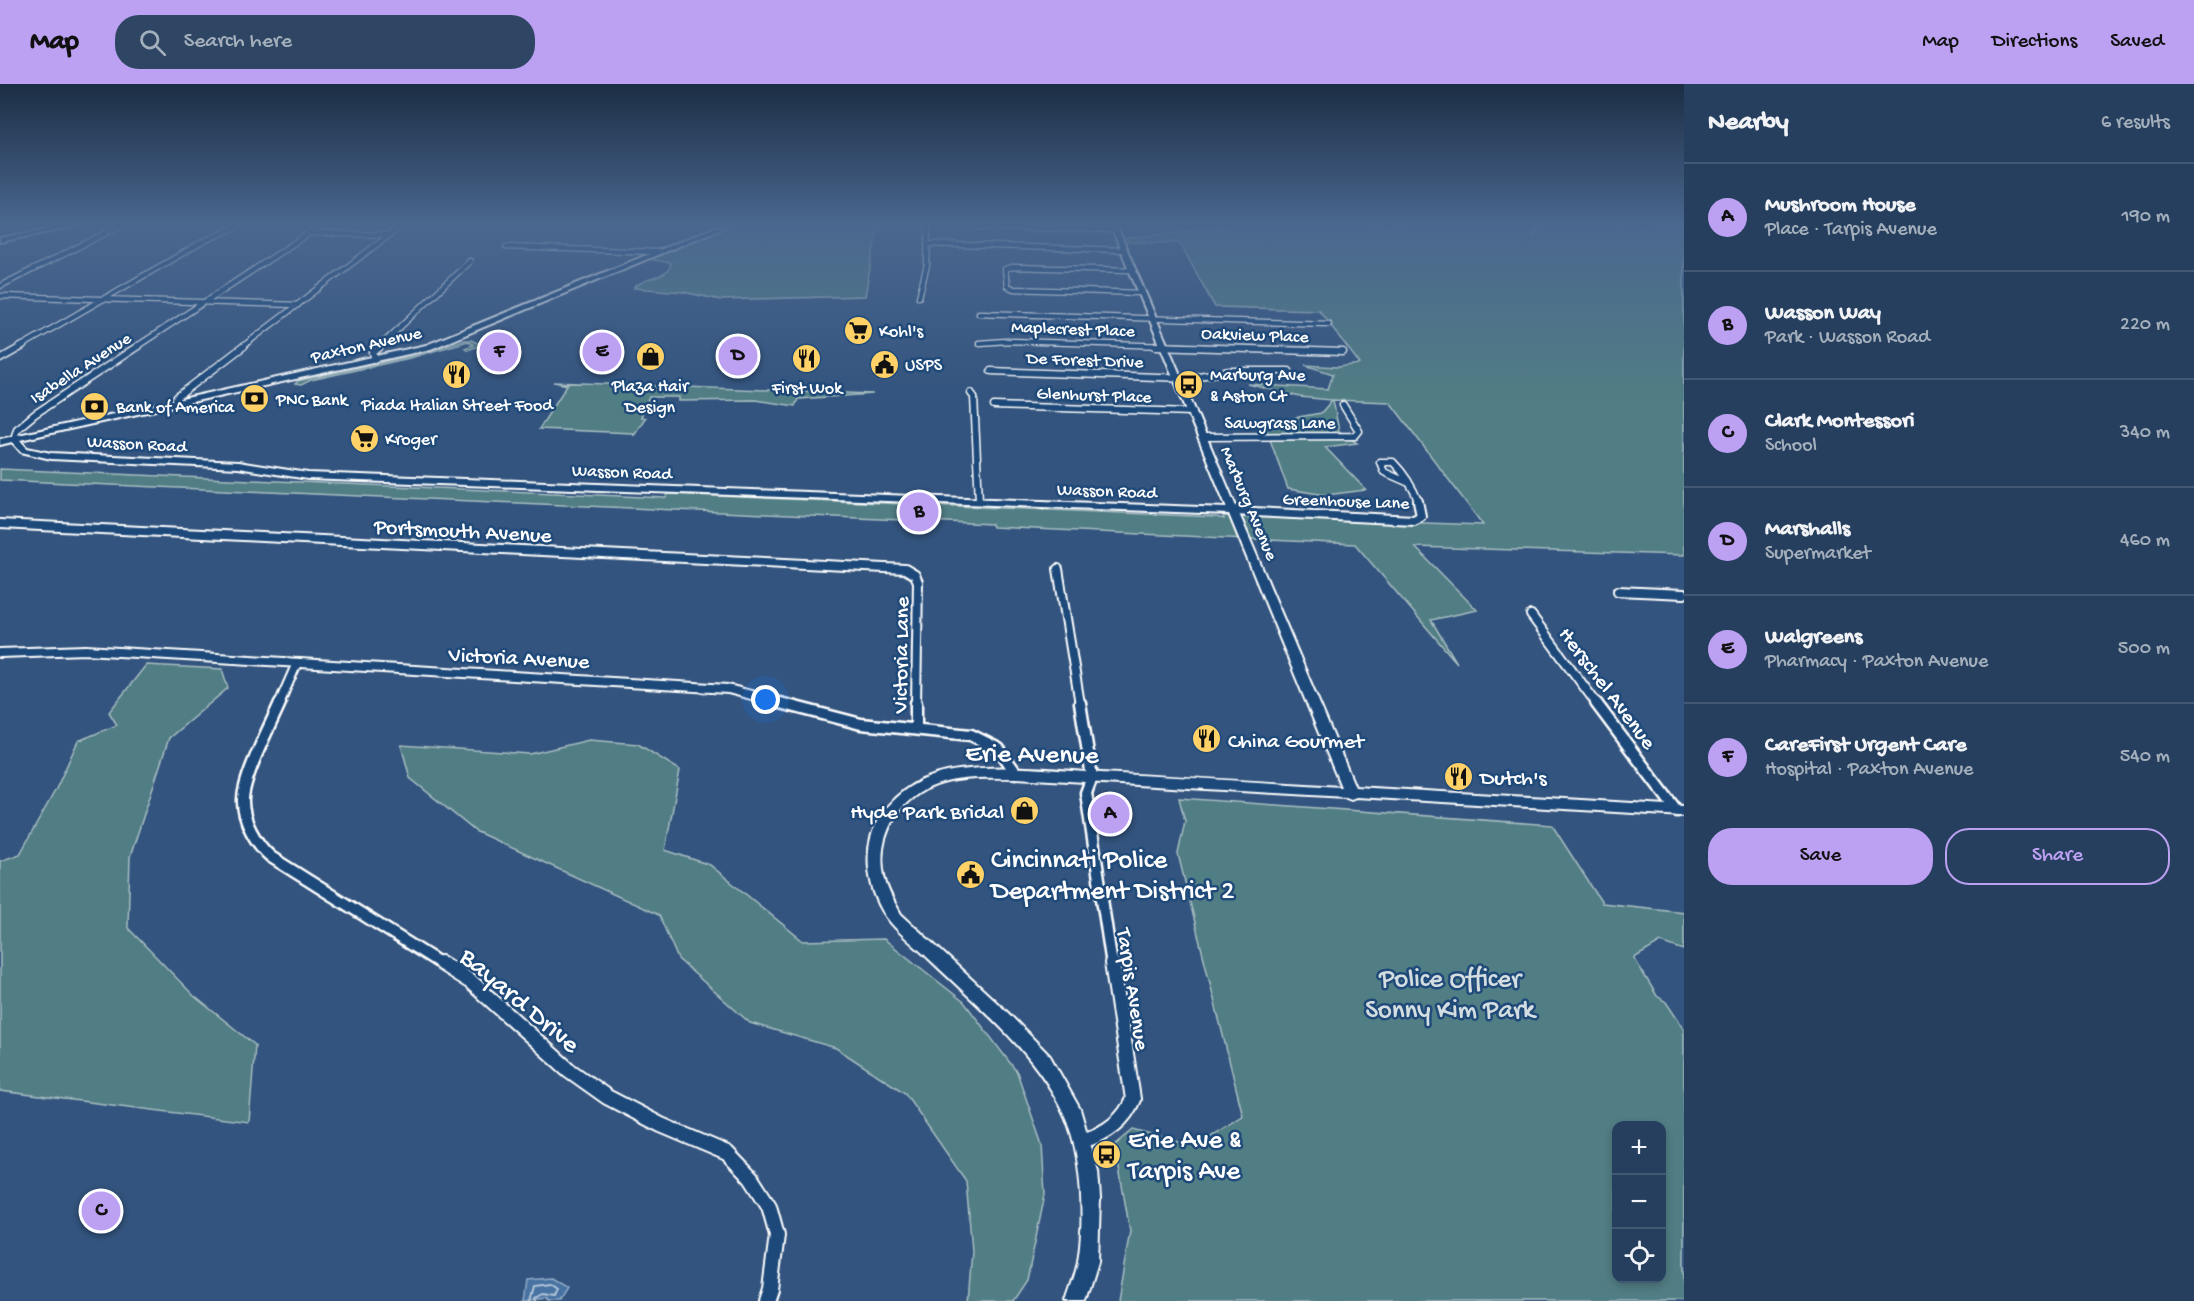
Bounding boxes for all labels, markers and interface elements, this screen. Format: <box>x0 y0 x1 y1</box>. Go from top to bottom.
search box <box>115 15 535 69</box>
text: Map <box>30 26 79 59</box>
icon: search <box>136 26 169 59</box>
text: Search here <box>184 29 292 55</box>
text: Map <box>1922 30 1959 55</box>
text: Directions <box>1992 30 2077 55</box>
text: Saved <box>2110 30 2164 55</box>
text: Nearby <box>1708 108 1789 139</box>
text: 6 results <box>2101 112 2170 135</box>
text: Mushroom House <box>1765 193 1916 219</box>
text: A <box>1722 206 1733 229</box>
text: 190 m <box>2122 206 2170 229</box>
text: Place · Tarpis Avenue <box>1765 219 1937 242</box>
text: Wasson Way <box>1765 301 1881 327</box>
supermarket icon: Kohl's <box>842 314 874 346</box>
text: B <box>1722 314 1733 337</box>
text: 220 m <box>2120 314 2170 337</box>
street label: Maplecrest Place <box>1011 318 1136 343</box>
place label: Kohl's <box>879 322 924 343</box>
street label: Paxton Avenue <box>308 323 425 370</box>
street label: Oakview Place <box>1201 324 1310 349</box>
text: Park · Wasson Road <box>1765 327 1930 350</box>
street label: Isabella Avenue <box>27 328 136 410</box>
pin: F <box>480 330 518 374</box>
pin: E <box>582 330 622 374</box>
pin: D <box>718 334 758 378</box>
shop icon: Plaza Hair Design <box>634 340 666 372</box>
restaurant icon: First Wok <box>791 342 823 374</box>
public building icon: USPS <box>868 348 900 380</box>
street label: De Forest Drive <box>1025 349 1144 374</box>
place label: USPS <box>905 356 943 377</box>
restaurant icon: Piada Italian Street Food <box>441 359 473 391</box>
place label: Marburg Ave & Aston Ct <box>1210 366 1306 408</box>
bus stop icon: Marburg Ave & Aston Ct <box>1173 368 1205 400</box>
place label: Plaza Hair Design <box>611 377 690 419</box>
place label: First Wok <box>771 379 844 400</box>
bank icon: PNC Bank <box>239 383 271 415</box>
street label: Glenhurst Place <box>1036 384 1153 409</box>
bank icon: Bank of America <box>79 390 111 422</box>
place label: PNC Bank <box>275 391 349 412</box>
place label: Piada Italian Street Food <box>360 396 554 417</box>
place label: Bank of America <box>115 398 235 419</box>
text: Clark Montessori <box>1765 409 1914 435</box>
street label: Sawgrass Lane <box>1225 414 1336 435</box>
supermarket icon: Kroger <box>348 422 380 454</box>
text: C <box>1722 422 1733 445</box>
text: 340 m <box>2120 422 2170 445</box>
place label: Kroger <box>385 430 438 451</box>
street label: Wasson Road <box>86 432 189 459</box>
text: School <box>1765 435 1817 458</box>
street label: Marburg Avenue <box>1214 444 1281 565</box>
street label: Wasson Road <box>572 461 674 486</box>
street label: Wasson Road <box>1057 480 1159 505</box>
pin: B <box>900 490 938 534</box>
street label: Greenhouse Lane <box>1282 490 1410 515</box>
street label: Portsmouth Avenue <box>372 515 553 551</box>
text: Marshalls <box>1765 517 1850 543</box>
text: D <box>1721 530 1734 553</box>
text: 460 m <box>2120 530 2170 553</box>
text: Supermarket <box>1765 543 1871 566</box>
street label: Victoria Lane <box>889 596 917 715</box>
street label: Herschel Avenue <box>1551 623 1661 756</box>
text: Walgreens <box>1765 625 1862 651</box>
text: E <box>1721 638 1734 661</box>
text: 500 m <box>2118 638 2170 661</box>
street label: Victoria Avenue <box>447 643 591 677</box>
text: Pharmacy · Paxton Avenue <box>1765 651 1988 674</box>
your location <box>751 685 780 714</box>
restaurant icon: China Gourmet <box>1191 723 1223 755</box>
place label: China Gourmet <box>1228 730 1366 756</box>
text: CareFirst Urgent Care <box>1765 733 1967 759</box>
street label: Erie Avenue <box>965 739 1100 773</box>
text: F <box>1722 746 1733 769</box>
text: 540 m <box>2120 746 2170 769</box>
text: Hospital · Paxton Avenue <box>1765 759 1973 782</box>
restaurant icon: Dutch's <box>1443 760 1475 792</box>
place label: Dutch's <box>1478 767 1548 793</box>
pin: A <box>1090 792 1130 836</box>
shop icon: Hyde Park Bridal <box>1009 794 1041 826</box>
place label: Hyde Park Bridal <box>850 801 1004 827</box>
button: Save <box>1708 828 1933 885</box>
button: Share <box>1945 828 2170 885</box>
place label: Cincinnati Police Department District 2 <box>989 846 1234 909</box>
public building icon: Cincinnati Police Department District 2 <box>954 858 986 890</box>
street label: Tarpis Avenue <box>1108 925 1154 1053</box>
street label: Bayard Drive <box>451 942 586 1062</box>
park label: Police Officer Sonny Kim Park <box>1365 965 1538 1028</box>
map controls <box>1612 1121 1666 1283</box>
button: + <box>1612 1121 1666 1175</box>
place label: Erie Ave & Tarpis Ave <box>1126 1126 1242 1189</box>
bus stop icon: Erie Ave & Tarpis Ave <box>1091 1138 1123 1170</box>
button: − <box>1612 1175 1666 1229</box>
pin: C <box>82 1188 120 1234</box>
button: locate <box>1612 1229 1666 1283</box>

